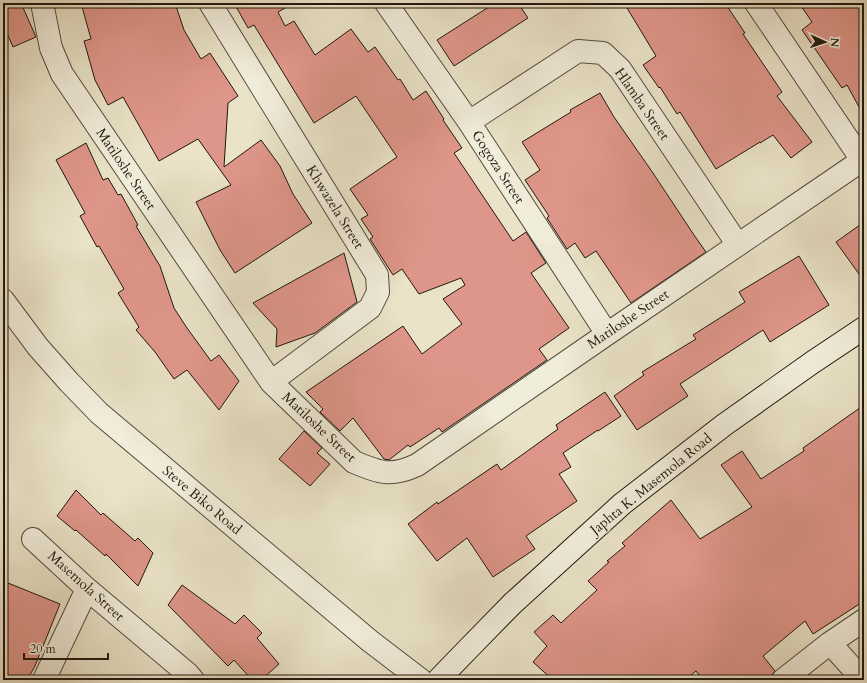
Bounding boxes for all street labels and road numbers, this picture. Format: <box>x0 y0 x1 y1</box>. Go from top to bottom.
street label: Hlamba Street <box>610 64 674 144</box>
street label: Matiloshe Street <box>92 124 161 214</box>
street label: Gogoza Street <box>467 127 529 208</box>
street label: Khwazela Street <box>302 162 369 253</box>
street label: Matiloshe Street <box>583 284 673 353</box>
street label: Matiloshe Street <box>278 388 361 467</box>
street label: Japhta K. Masemola Road <box>585 429 716 540</box>
street label: Steve Biko Road <box>158 461 246 539</box>
street label: Masemola Street <box>44 547 129 626</box>

